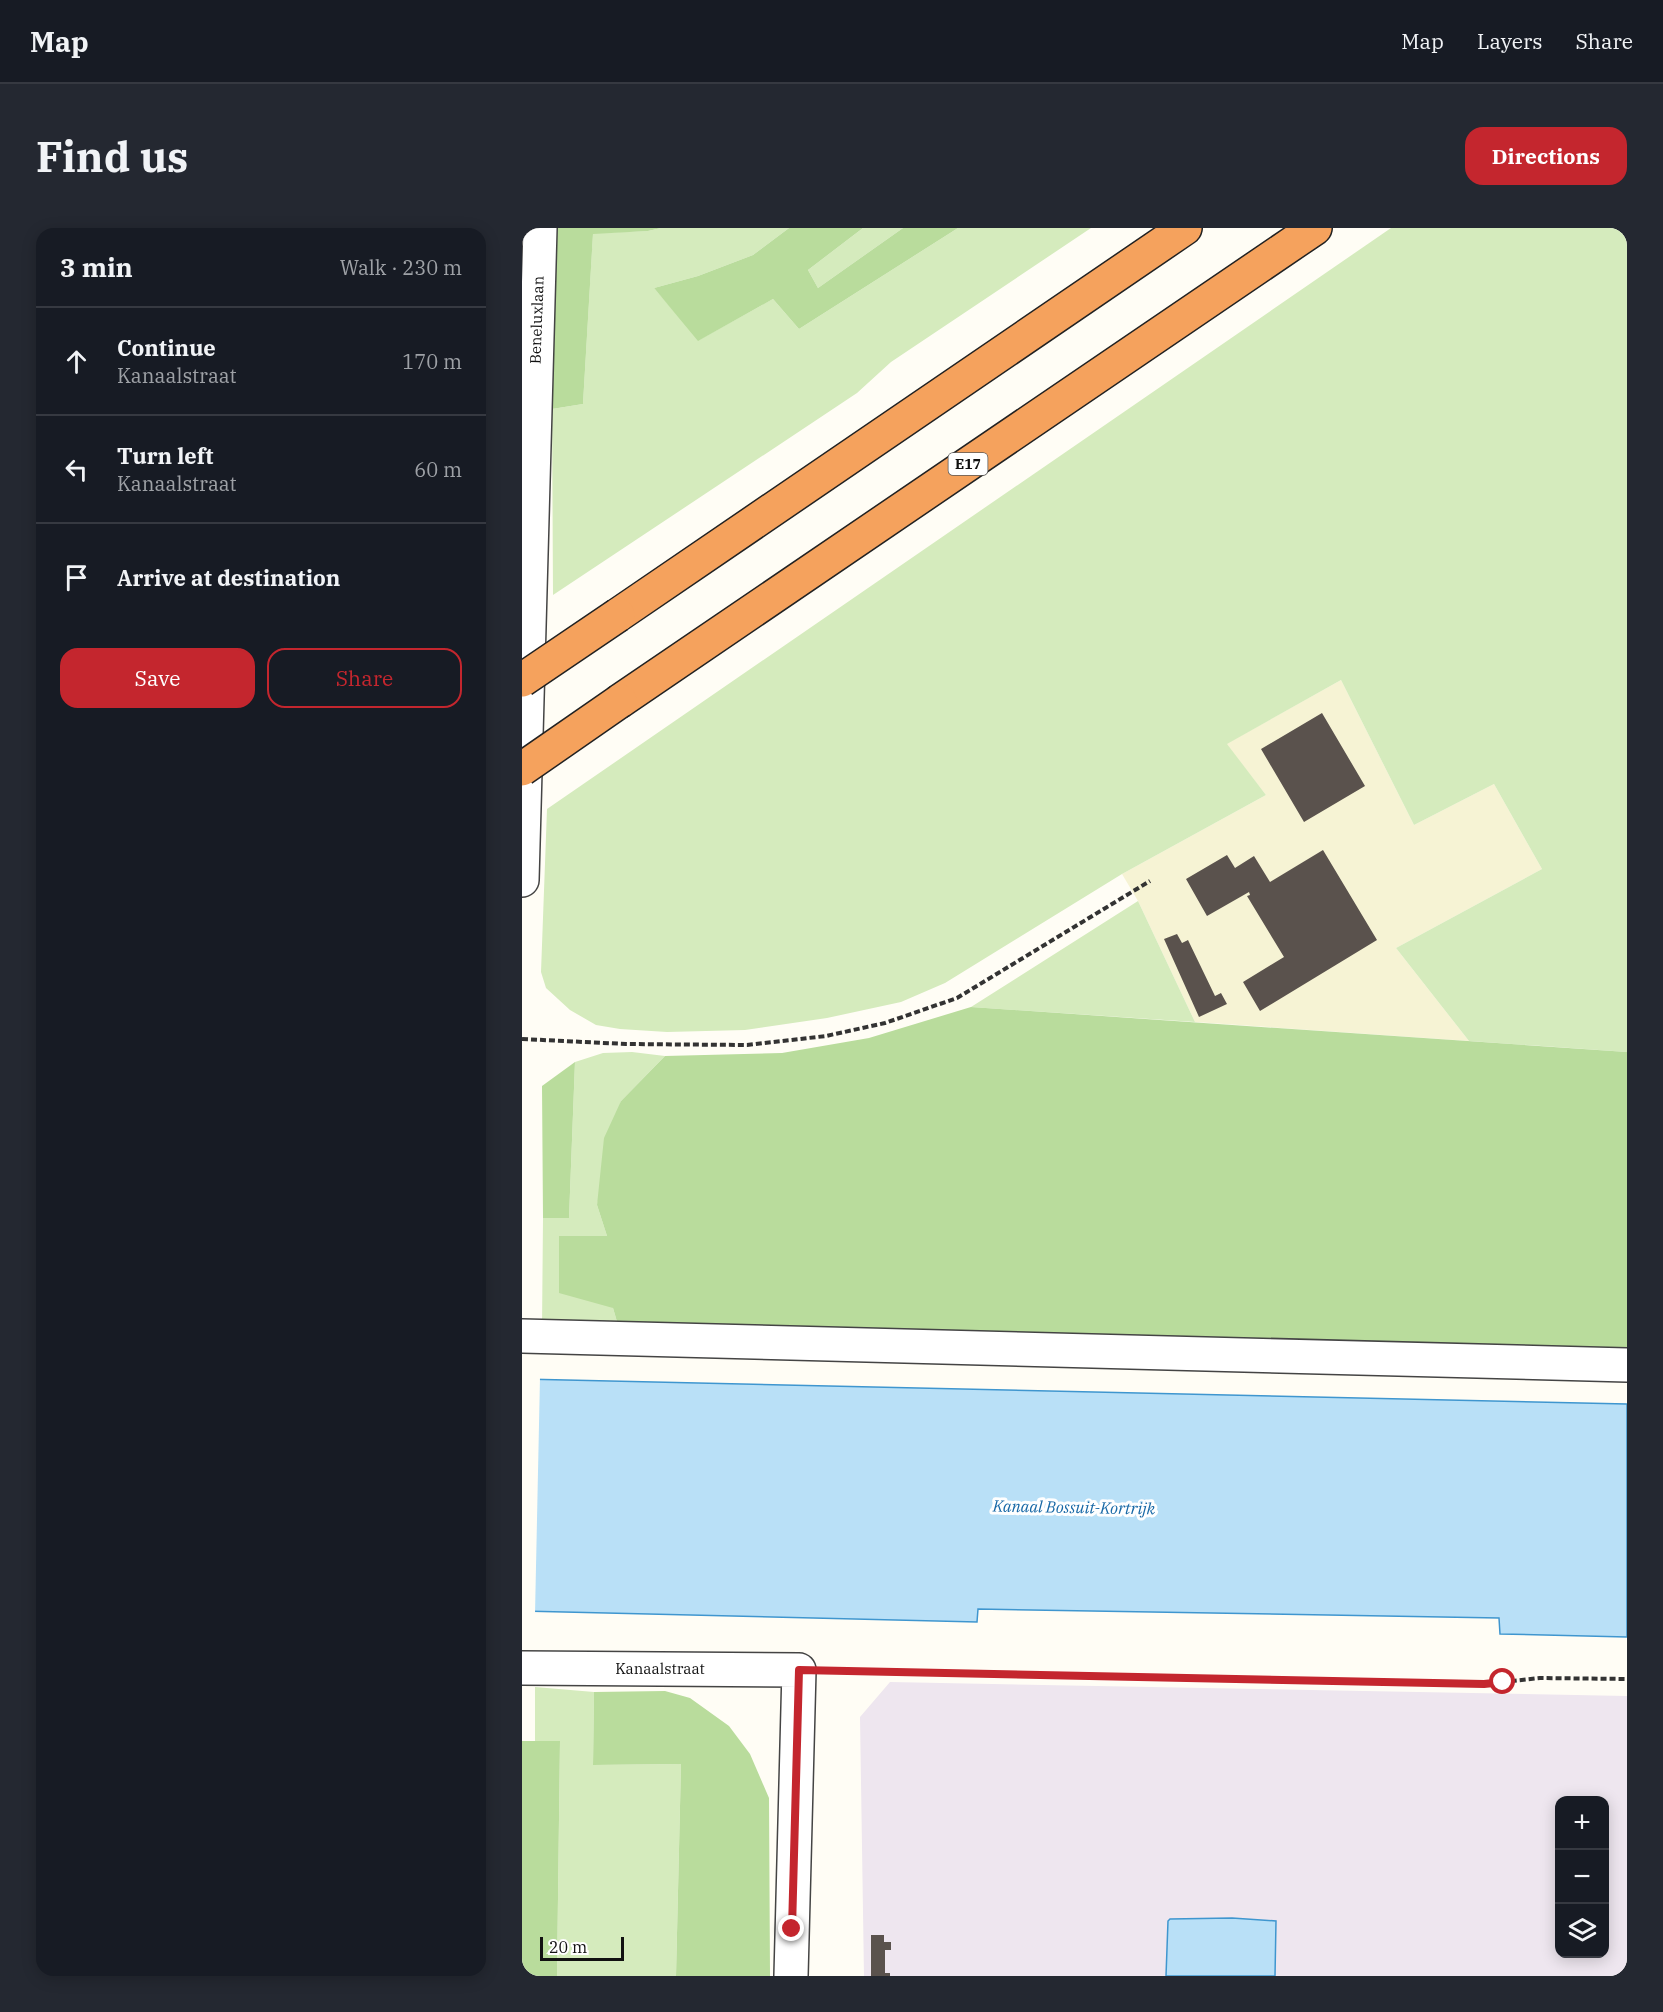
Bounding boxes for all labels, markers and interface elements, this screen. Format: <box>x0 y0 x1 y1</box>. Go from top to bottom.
text: Map <box>30 23 89 60</box>
text: Map <box>1401 27 1444 55</box>
text: Layers <box>1477 27 1543 55</box>
text: Share <box>1576 27 1633 55</box>
button: Directions <box>1465 127 1627 185</box>
text: Find us <box>36 129 188 184</box>
text: 3 min <box>60 250 133 284</box>
text: Walk · 230 m <box>340 254 462 281</box>
street label: Beneluxlaan <box>525 275 548 364</box>
text: Continue <box>117 333 216 362</box>
icon: ahead <box>60 345 93 378</box>
text: 170 m <box>402 348 462 375</box>
text: Kanaalstraat <box>117 362 237 389</box>
text: Turn left <box>117 441 213 470</box>
icon: left <box>60 453 93 486</box>
road number: E17 <box>948 453 988 475</box>
text: 60 m <box>414 456 462 483</box>
text: Kanaalstraat <box>117 470 237 497</box>
icon: arrive <box>60 561 93 594</box>
text: Arrive at destination <box>117 563 340 592</box>
button: Save <box>60 648 255 708</box>
button: Share <box>267 648 462 708</box>
water label: Kanaal Bossuit-Kortrijk <box>992 1496 1156 1518</box>
street label: Kanaalstraat <box>615 1659 705 1678</box>
route start <box>1489 1668 1515 1694</box>
map controls <box>1555 1796 1609 1958</box>
button: + <box>1555 1796 1609 1850</box>
button: − <box>1555 1850 1609 1904</box>
button: layers <box>1555 1904 1609 1958</box>
route end <box>778 1915 804 1941</box>
scale bar <box>540 1934 624 1962</box>
text: 20 m <box>549 1937 587 1957</box>

